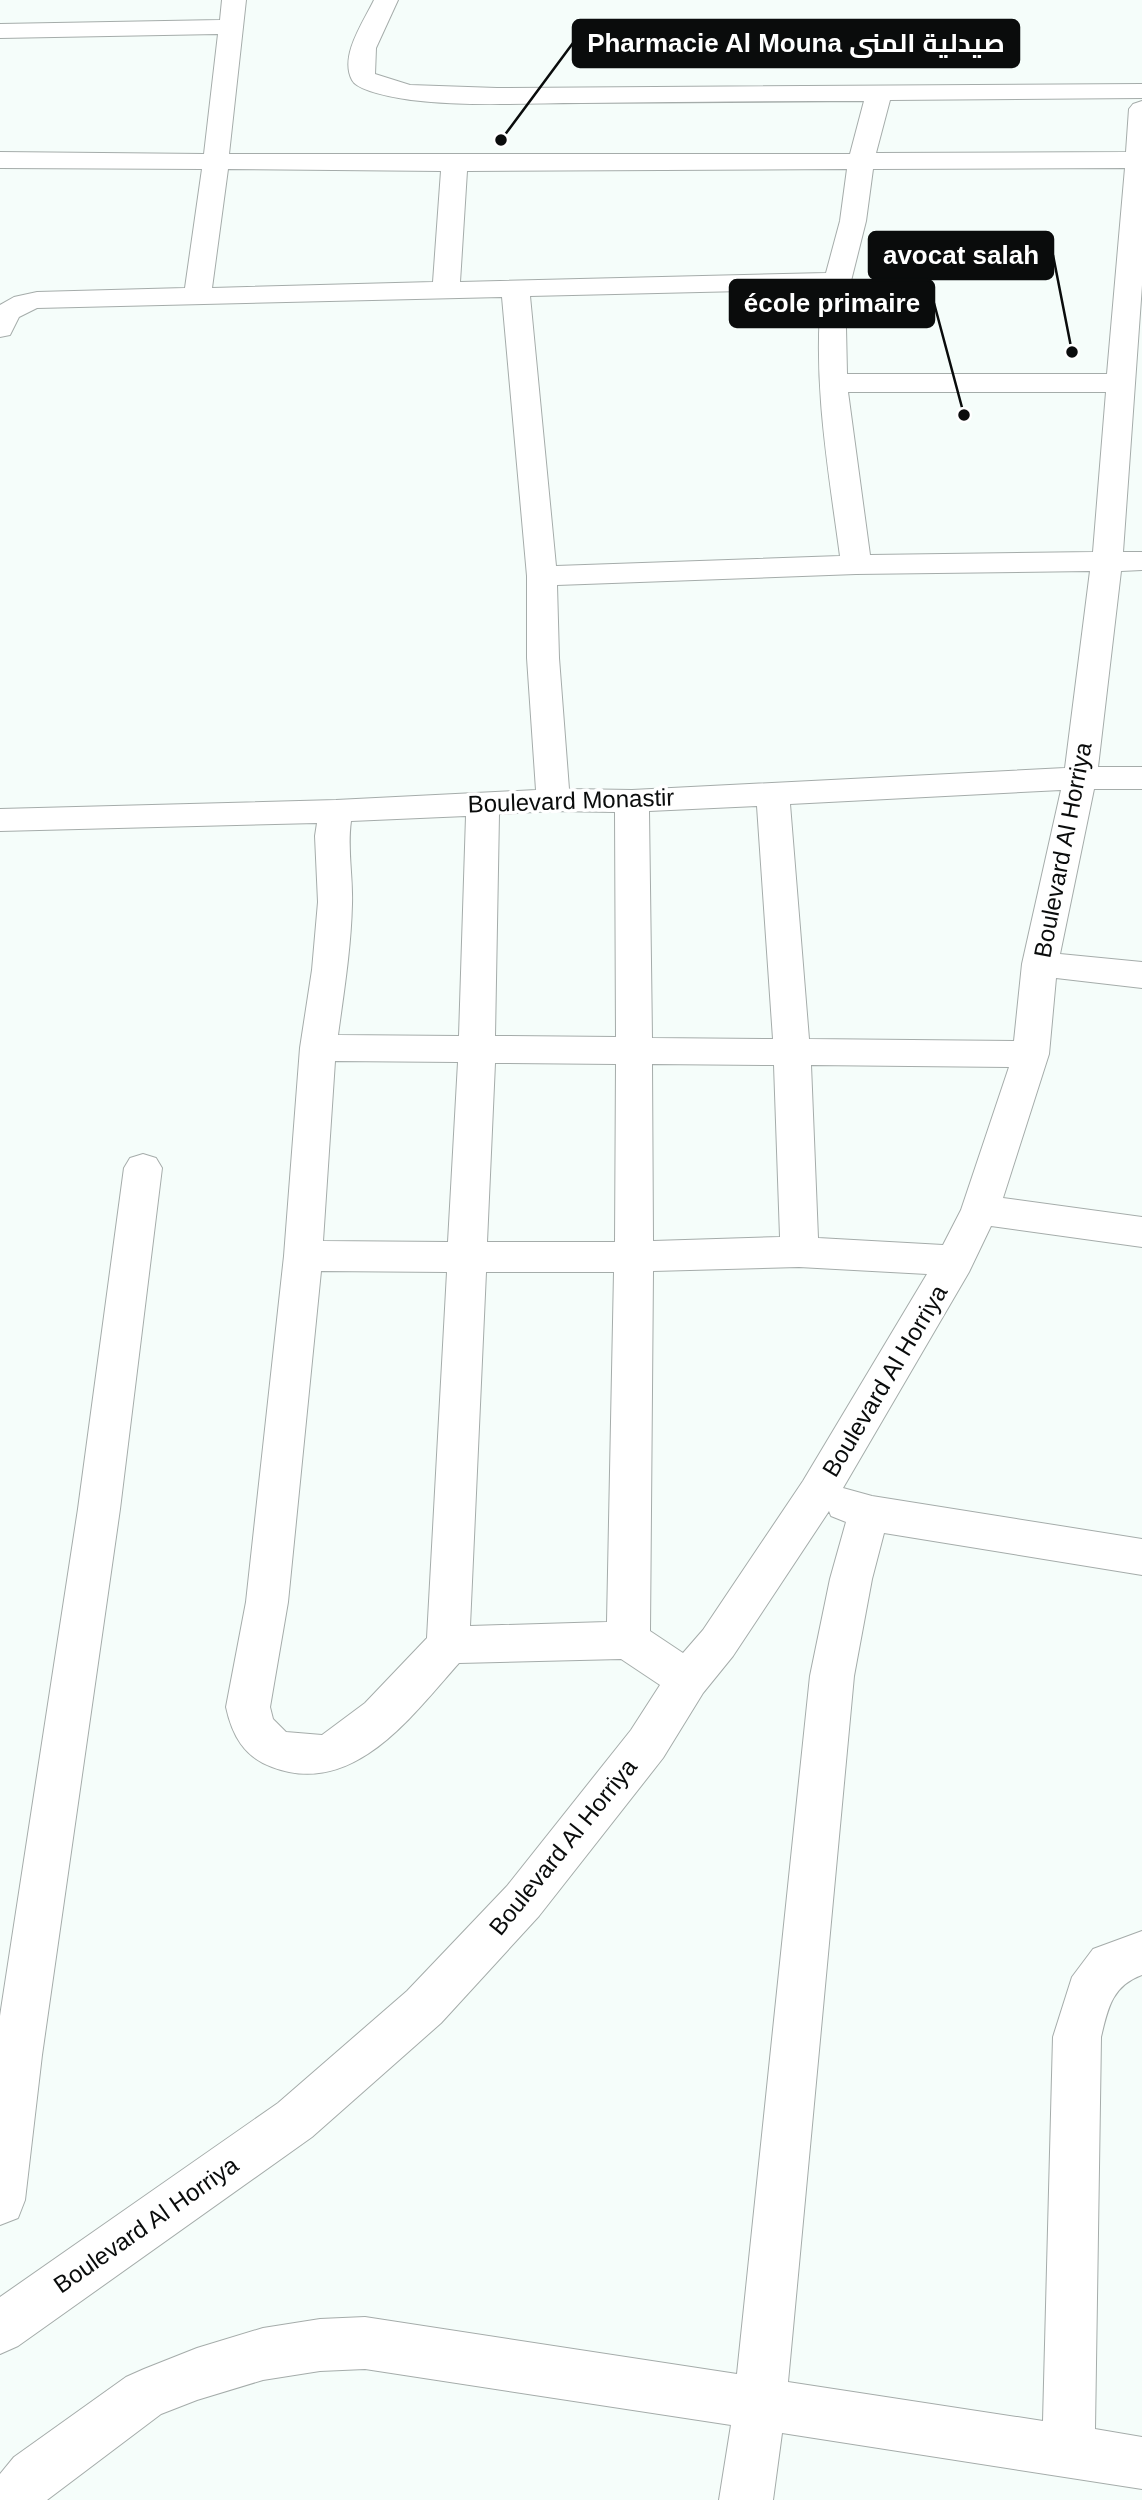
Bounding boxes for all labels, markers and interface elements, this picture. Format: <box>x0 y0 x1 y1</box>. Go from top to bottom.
callout: Pharmacie Al Mouna صيدلية المنى <box>573 20 1019 67</box>
text: Pharmacie Al Mouna صيدلية المنى <box>587 28 1005 59</box>
callout: avocat salah <box>869 232 1053 279</box>
text: avocat salah <box>883 240 1039 270</box>
callout: école primaire <box>730 280 934 327</box>
text: école primaire <box>744 288 920 318</box>
street label: Boulevard Al Horriya <box>1028 739 1097 960</box>
street label: Boulevard Monastir <box>467 783 675 818</box>
street label: Boulevard Al Horriya <box>817 1279 953 1481</box>
street label: Boulevard Al Horriya <box>483 1753 642 1940</box>
street label: Boulevard Al Horriya <box>48 2150 244 2298</box>

